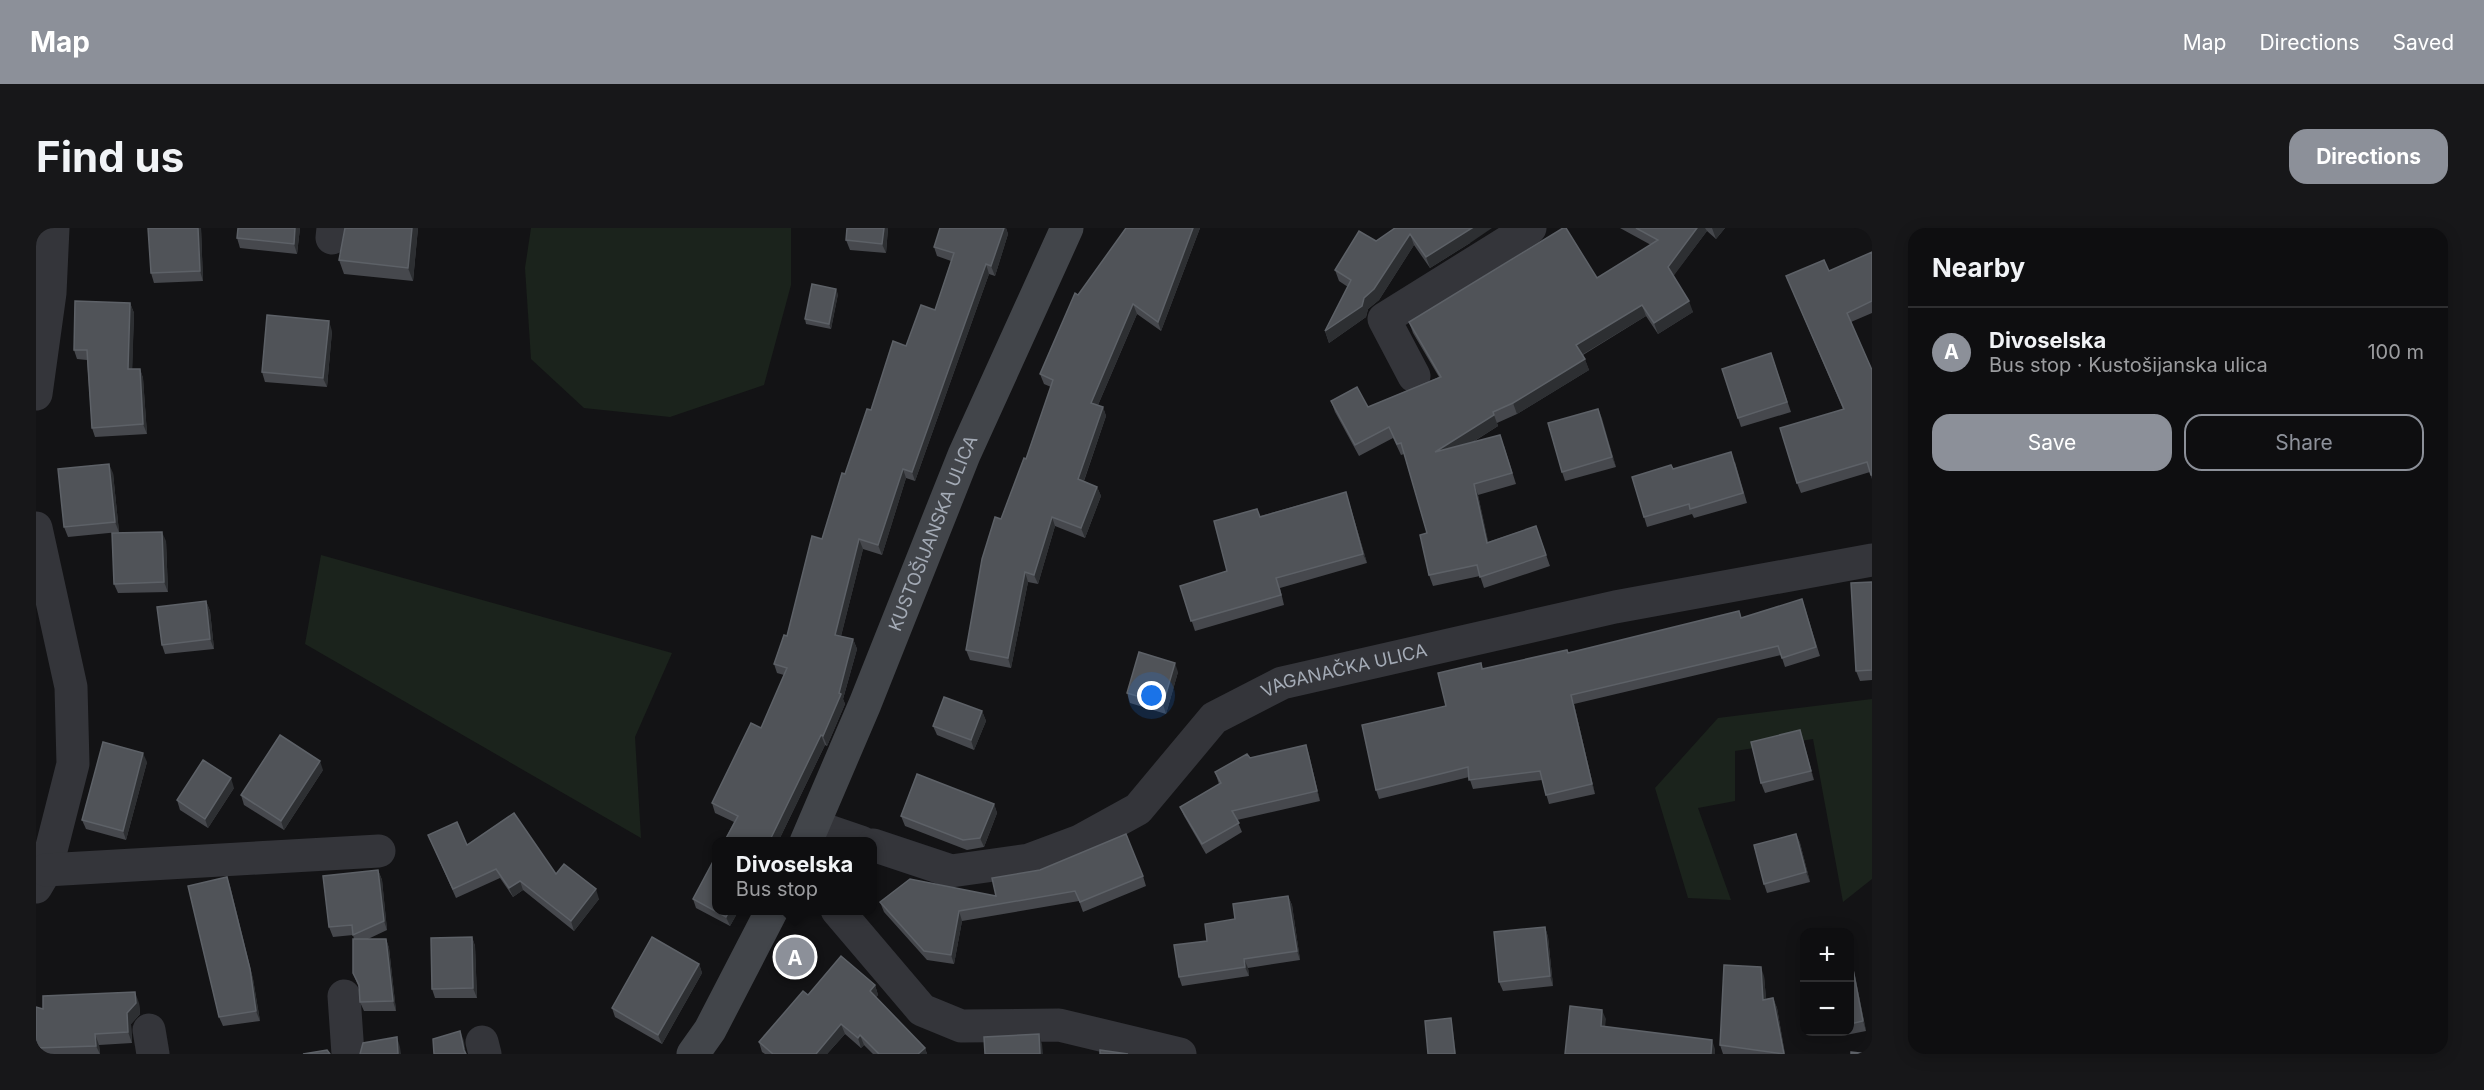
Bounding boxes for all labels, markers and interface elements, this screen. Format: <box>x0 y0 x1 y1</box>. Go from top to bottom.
text: Map <box>30 25 90 59</box>
text: Map <box>2183 30 2226 55</box>
text: Directions <box>2259 30 2360 55</box>
text: Saved <box>2393 30 2454 55</box>
button: Directions <box>2289 129 2448 184</box>
text: Find us <box>36 131 184 182</box>
text: Nearby <box>1932 252 2025 283</box>
text: Divoselska <box>1989 327 2106 353</box>
text: A <box>1944 340 1959 364</box>
text: 100 m <box>2367 340 2424 364</box>
text: Bus stop · Kustošijanska ulica <box>1989 353 2268 377</box>
button: Save <box>1932 414 2172 471</box>
button: Share <box>2184 414 2424 471</box>
street label: KUSTOŠIJANSKA ULICA <box>884 432 982 634</box>
street label: VAGANAČKA ULICA <box>1258 639 1429 702</box>
your location <box>1137 681 1166 710</box>
popup <box>712 837 877 915</box>
text: Divoselska <box>736 851 853 877</box>
text: Bus stop <box>736 877 818 901</box>
map controls <box>1800 928 1854 1036</box>
button: + <box>1800 928 1854 982</box>
pin: A <box>776 934 814 980</box>
button: − <box>1800 982 1854 1036</box>

